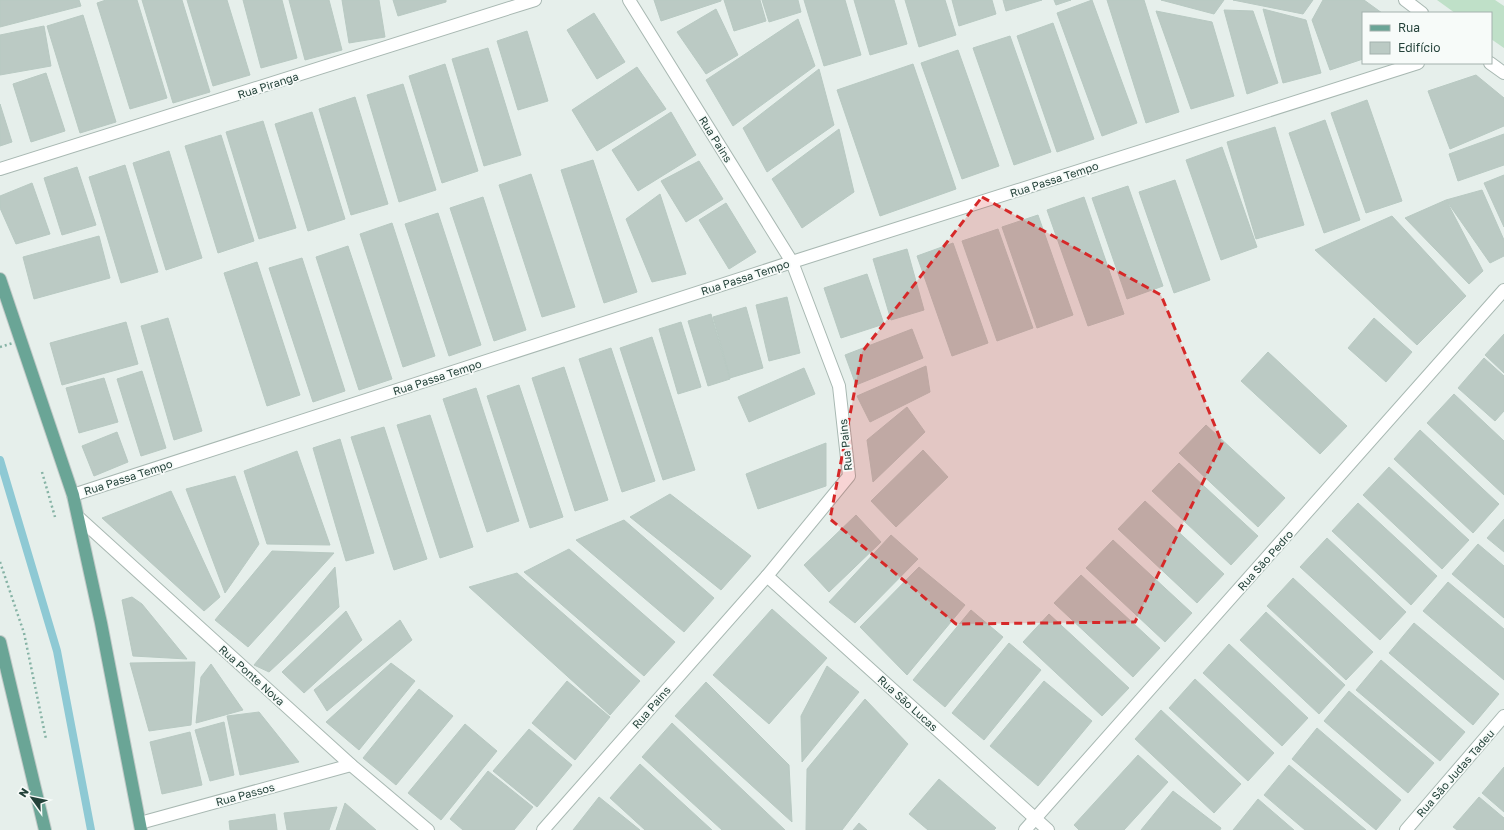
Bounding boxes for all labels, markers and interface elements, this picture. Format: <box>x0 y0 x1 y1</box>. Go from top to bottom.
legend <box>1362 12 1492 64</box>
text: Rua <box>1398 20 1420 35</box>
text: Edifício <box>1398 40 1440 55</box>
street label: Rua Piranga <box>236 69 300 101</box>
street label: Rua Pains <box>697 114 735 165</box>
street label: Rua Passa Tempo <box>1008 158 1100 199</box>
street label: Rua Passa Tempo <box>699 256 791 297</box>
street label: Rua Passa Tempo <box>391 356 483 397</box>
street label: Rua Pains <box>836 418 854 471</box>
street label: Rua Passa Tempo <box>82 456 174 497</box>
street label: Rua São Pedro <box>1235 527 1296 593</box>
street label: Rua Ponte Nova <box>217 642 287 708</box>
street label: Rua São Lucas <box>875 673 941 733</box>
street label: Rua Pains <box>629 683 673 731</box>
street label: Rua São Judas Tadeu <box>1413 727 1497 819</box>
north arrow <box>12 778 52 818</box>
street label: Rua Passos <box>214 780 276 808</box>
text: N <box>15 785 31 799</box>

